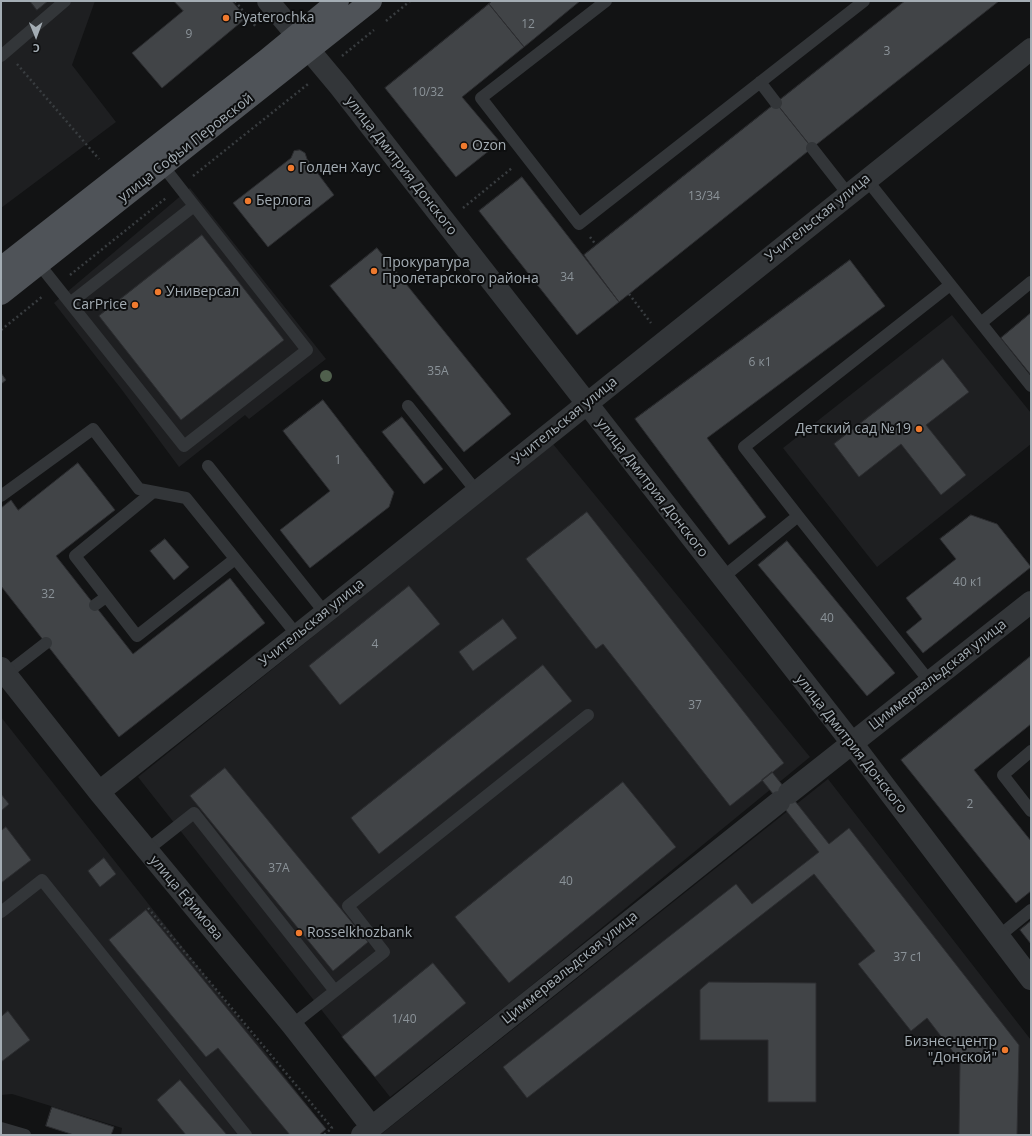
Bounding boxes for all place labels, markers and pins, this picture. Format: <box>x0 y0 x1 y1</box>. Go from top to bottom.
place label: Pyaterochka <box>234 10 315 26</box>
marker: Pyaterochka <box>221 13 231 23</box>
place label: Ozon <box>472 138 506 154</box>
marker: Ozon <box>459 141 469 151</box>
place label: Голден Хаус <box>299 160 381 176</box>
marker: Голден Хаус <box>286 163 296 173</box>
place label: Берлога <box>256 193 311 209</box>
marker: Берлога <box>243 196 253 206</box>
place label: Прокуратура Пролетарского района <box>382 255 539 288</box>
marker: Прокуратура Пролетарского района <box>369 266 379 276</box>
place label: Универсал <box>166 284 239 300</box>
marker: Универсал <box>153 287 163 297</box>
place label: CarPrice <box>72 297 127 313</box>
marker: CarPrice <box>130 300 140 310</box>
place label: Детский сад №19 <box>795 421 911 437</box>
marker: Детский сад №19 <box>914 424 924 434</box>
place label: Rosselkhozbank <box>307 925 412 941</box>
marker: Rosselkhozbank <box>294 928 304 938</box>
place label: Бизнес-центр "Донской" <box>904 1034 997 1066</box>
marker: Бизнес-центр "Донской" <box>1000 1045 1010 1055</box>

